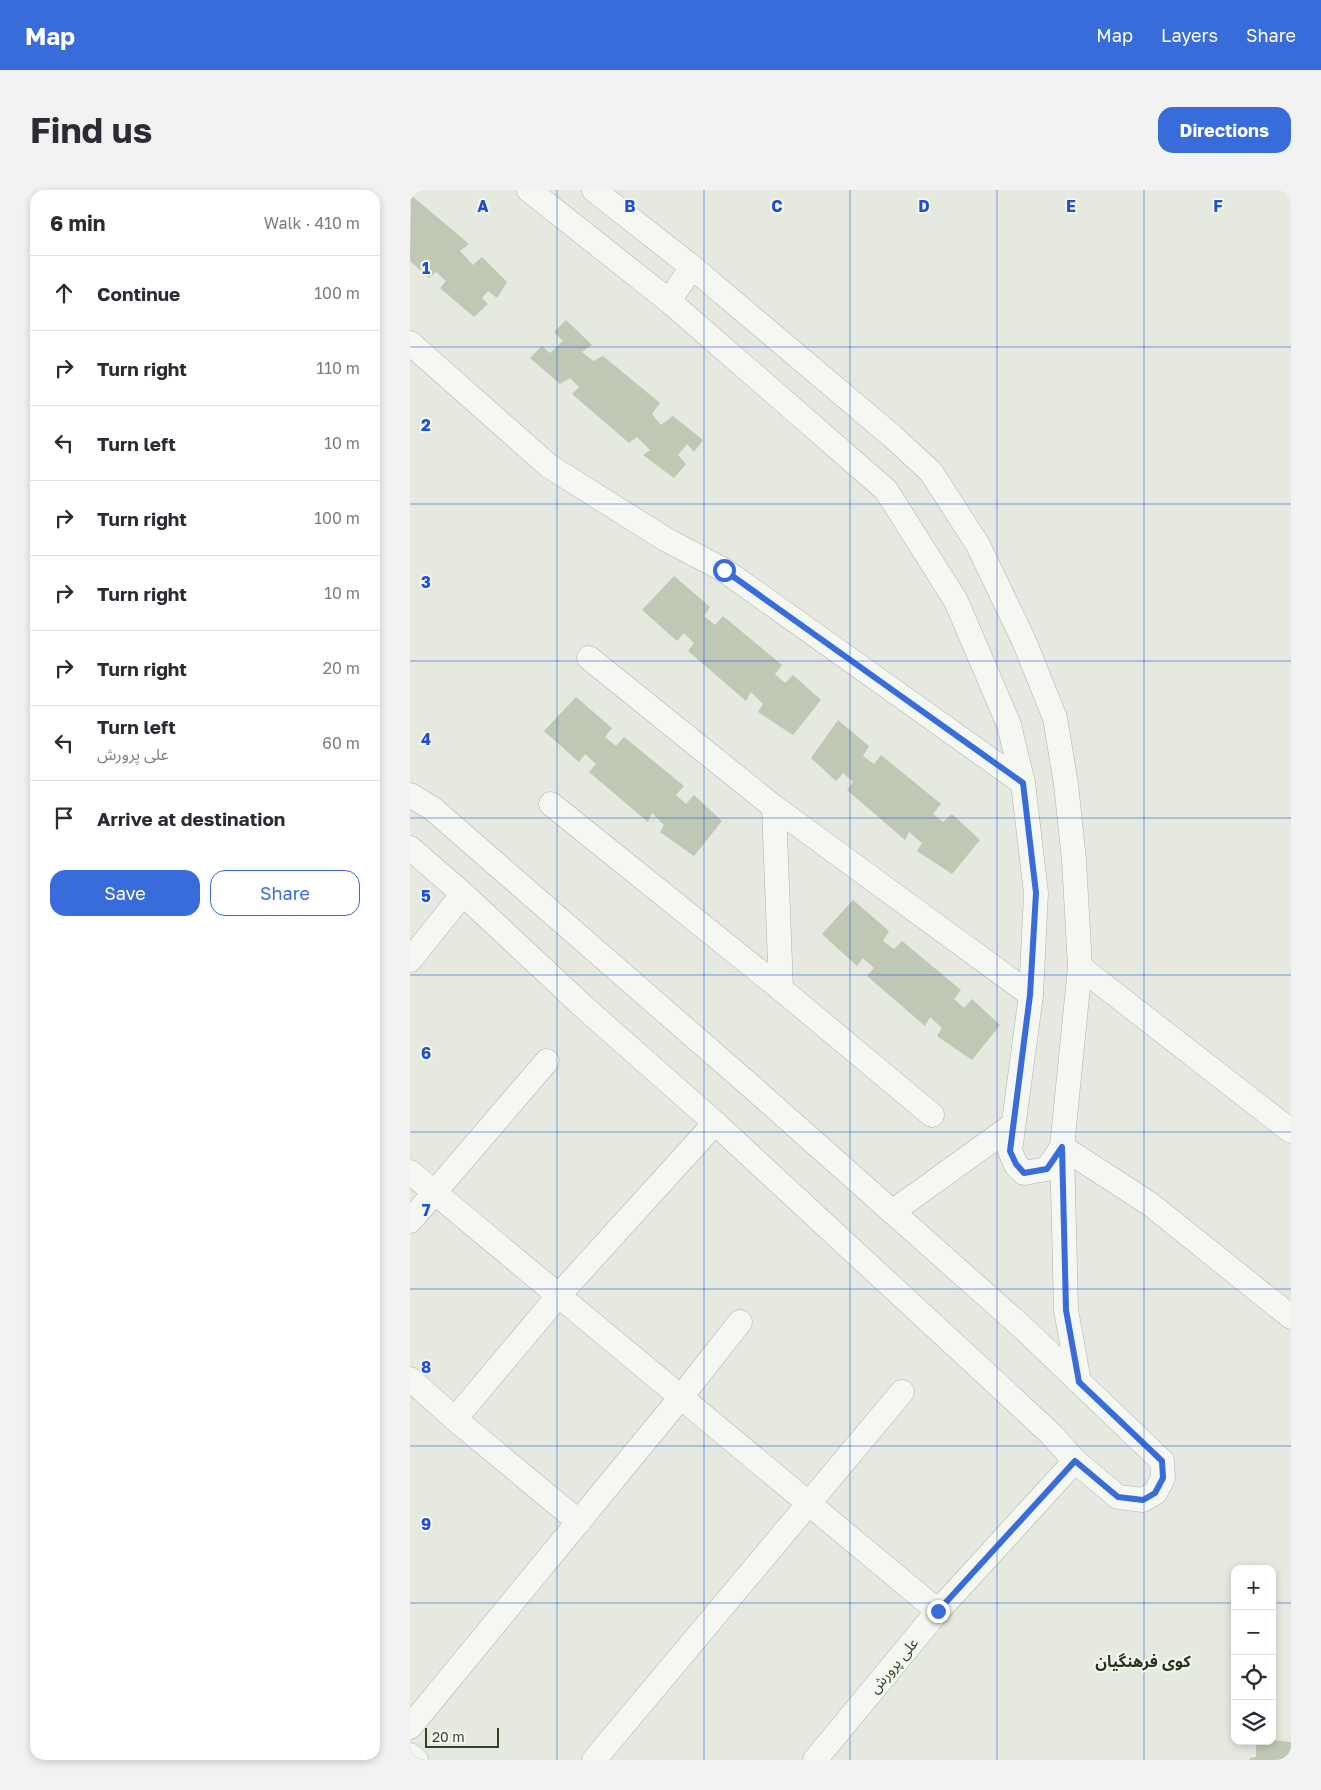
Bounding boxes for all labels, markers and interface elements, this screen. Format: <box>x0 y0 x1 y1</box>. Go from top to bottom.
text: Map <box>25 21 75 50</box>
text: Map <box>1096 24 1133 46</box>
text: Layers <box>1161 24 1218 46</box>
text: Share <box>1246 24 1296 46</box>
button: Directions <box>1158 107 1291 153</box>
text: Find us <box>30 109 152 151</box>
text: A <box>477 196 489 216</box>
text: B <box>624 196 636 216</box>
text: C <box>771 196 783 216</box>
text: D <box>918 196 930 216</box>
text: E <box>1066 196 1076 216</box>
text: F <box>1213 196 1223 216</box>
text: 6 min <box>50 210 105 236</box>
text: Walk · 410 m <box>264 213 360 233</box>
text: 1 <box>422 258 430 278</box>
icon: ahead <box>50 279 78 307</box>
text: Continue <box>97 282 180 305</box>
text: 100 m <box>314 283 360 303</box>
icon: right <box>50 354 78 382</box>
text: Turn right <box>97 357 187 380</box>
text: 110 m <box>316 358 360 378</box>
text: 2 <box>421 415 431 435</box>
icon: left <box>50 429 78 457</box>
text: Turn left <box>97 432 176 455</box>
text: 10 m <box>324 433 360 453</box>
icon: right <box>50 504 78 532</box>
text: Turn right <box>97 507 187 530</box>
text: 100 m <box>314 508 360 528</box>
route start <box>713 559 736 582</box>
text: 3 <box>421 572 431 592</box>
icon: right <box>50 579 78 607</box>
text: Turn right <box>97 582 187 605</box>
text: 10 m <box>324 583 360 603</box>
icon: right <box>50 654 78 682</box>
text: Turn right <box>97 657 187 680</box>
text: 20 m <box>323 658 360 678</box>
text: Turn left <box>97 715 176 738</box>
icon: left <box>50 729 78 757</box>
text: 4 <box>421 729 431 749</box>
text: 60 m <box>322 733 360 753</box>
text: علی پرورش <box>97 744 169 764</box>
icon: arrive <box>50 804 78 832</box>
text: Arrive at destination <box>97 807 285 830</box>
button: Save <box>50 870 200 916</box>
button: Share <box>210 870 360 916</box>
text: 5 <box>421 886 431 906</box>
text: 6 <box>421 1043 431 1063</box>
text: 7 <box>422 1200 431 1220</box>
text: 8 <box>421 1357 431 1377</box>
text: 9 <box>421 1514 431 1534</box>
map controls <box>1231 1565 1276 1745</box>
button: + <box>1231 1565 1276 1610</box>
route end <box>927 1600 950 1623</box>
button: − <box>1231 1610 1276 1655</box>
street label: علی پرورش <box>865 1633 923 1698</box>
district label: کوی فرهنگیان <box>1095 1651 1191 1671</box>
button: locate <box>1231 1655 1276 1700</box>
button: layers <box>1231 1700 1276 1745</box>
scale bar <box>425 1725 499 1748</box>
text: 20 m <box>432 1728 465 1745</box>

